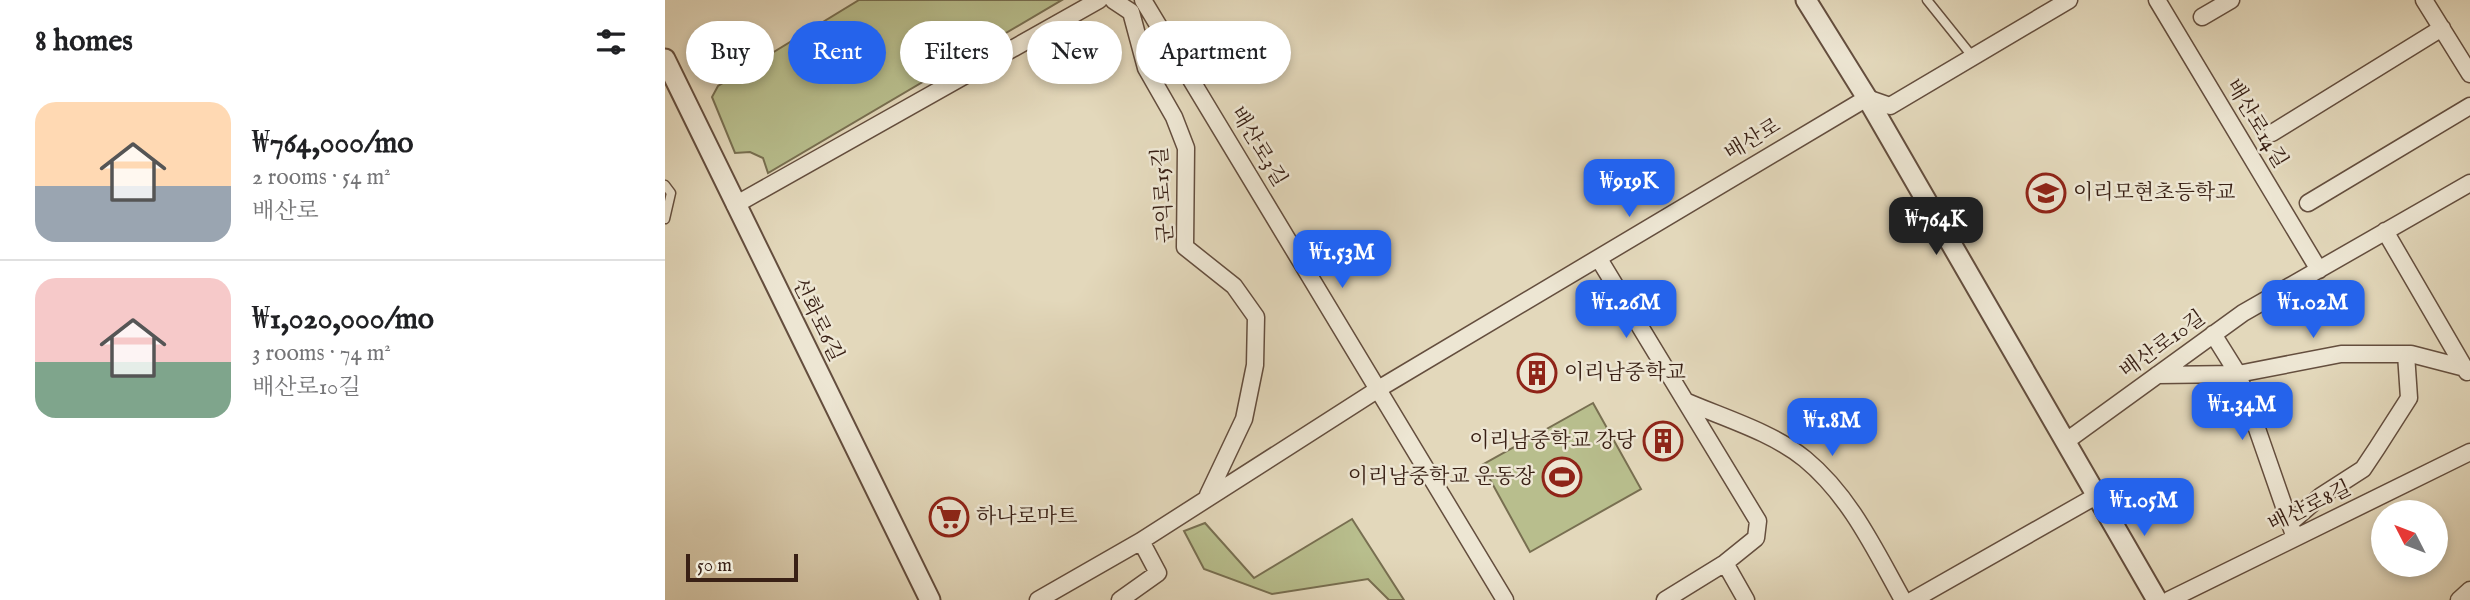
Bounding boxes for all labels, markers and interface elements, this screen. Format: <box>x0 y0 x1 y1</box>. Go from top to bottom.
chip: Buy <box>686 21 774 84</box>
chip: Rent <box>788 21 886 84</box>
chip: Filters <box>900 21 1013 84</box>
chip: New <box>1027 21 1122 84</box>
chip: Apartment <box>1136 21 1291 84</box>
text: 8 homes <box>35 23 133 61</box>
icon: filters <box>592 23 630 61</box>
street label: 배산로14길 <box>2219 75 2293 173</box>
street label: 배산로3길 <box>1224 102 1292 192</box>
street label: 배산로 <box>1720 113 1786 167</box>
text: ₩764,000/mo <box>252 125 414 163</box>
icon: home <box>91 130 175 214</box>
street label: 군익로15길 <box>1147 146 1181 244</box>
pin: ₩919K <box>1580 160 1678 219</box>
text: 2 rooms · 54 m² <box>252 163 391 192</box>
text: ₩919K <box>1600 167 1658 196</box>
school or university icon: 이리모현초등학교 <box>2025 172 2067 214</box>
place label: 이리모현초등학교 <box>2073 180 2235 207</box>
text: 배산로 <box>252 197 319 226</box>
pin: ₩764K <box>1887 198 1985 257</box>
text: ₩764K <box>1905 205 1967 234</box>
pin: ₩1.53M <box>1285 230 1399 290</box>
text: ₩1.53M <box>1309 238 1375 267</box>
street label: 선화로6길 <box>785 274 849 366</box>
pin: ₩1.26M <box>1569 280 1683 340</box>
pin: ₩1.02M <box>2256 280 2370 340</box>
text: ₩1.26M <box>1591 288 1661 317</box>
text: ₩1.02M <box>2278 288 2348 317</box>
text: ₩1,020,000/mo <box>252 301 434 339</box>
street label: 배산로10길 <box>2115 305 2211 385</box>
icon: home <box>91 306 175 390</box>
text: 3 rooms · 74 m² <box>252 339 391 368</box>
building icon: 이리남중학교 <box>1516 352 1558 394</box>
place label: 이리남중학교 <box>1564 360 1686 387</box>
text: 배산로10길 <box>252 373 361 402</box>
pin: ₩1.34M <box>2185 382 2299 442</box>
text: ₩1.34M <box>2208 390 2276 419</box>
pin: ₩1.8M <box>1783 398 1881 458</box>
text: ₩1.8M <box>1803 406 1861 435</box>
building icon: 이리남중학교 강당 <box>1642 420 1684 462</box>
place label: 이리남중학교 강당 <box>1469 428 1637 455</box>
sports icon: 이리남중학교 운동장 <box>1541 456 1583 498</box>
place label: 이리남중학교 운동장 <box>1348 464 1536 491</box>
street label: 배산로8길 <box>2264 475 2356 539</box>
pin: ₩1.05M <box>2087 478 2201 538</box>
text: ₩1.05M <box>2110 486 2178 515</box>
supermarket icon: 하나로마트 <box>928 496 970 538</box>
north arrow <box>2371 500 2448 578</box>
map controls <box>2371 500 2448 577</box>
place label: 하나로마트 <box>976 504 1077 531</box>
scale bar <box>686 551 798 583</box>
text: 50 m <box>697 554 732 578</box>

